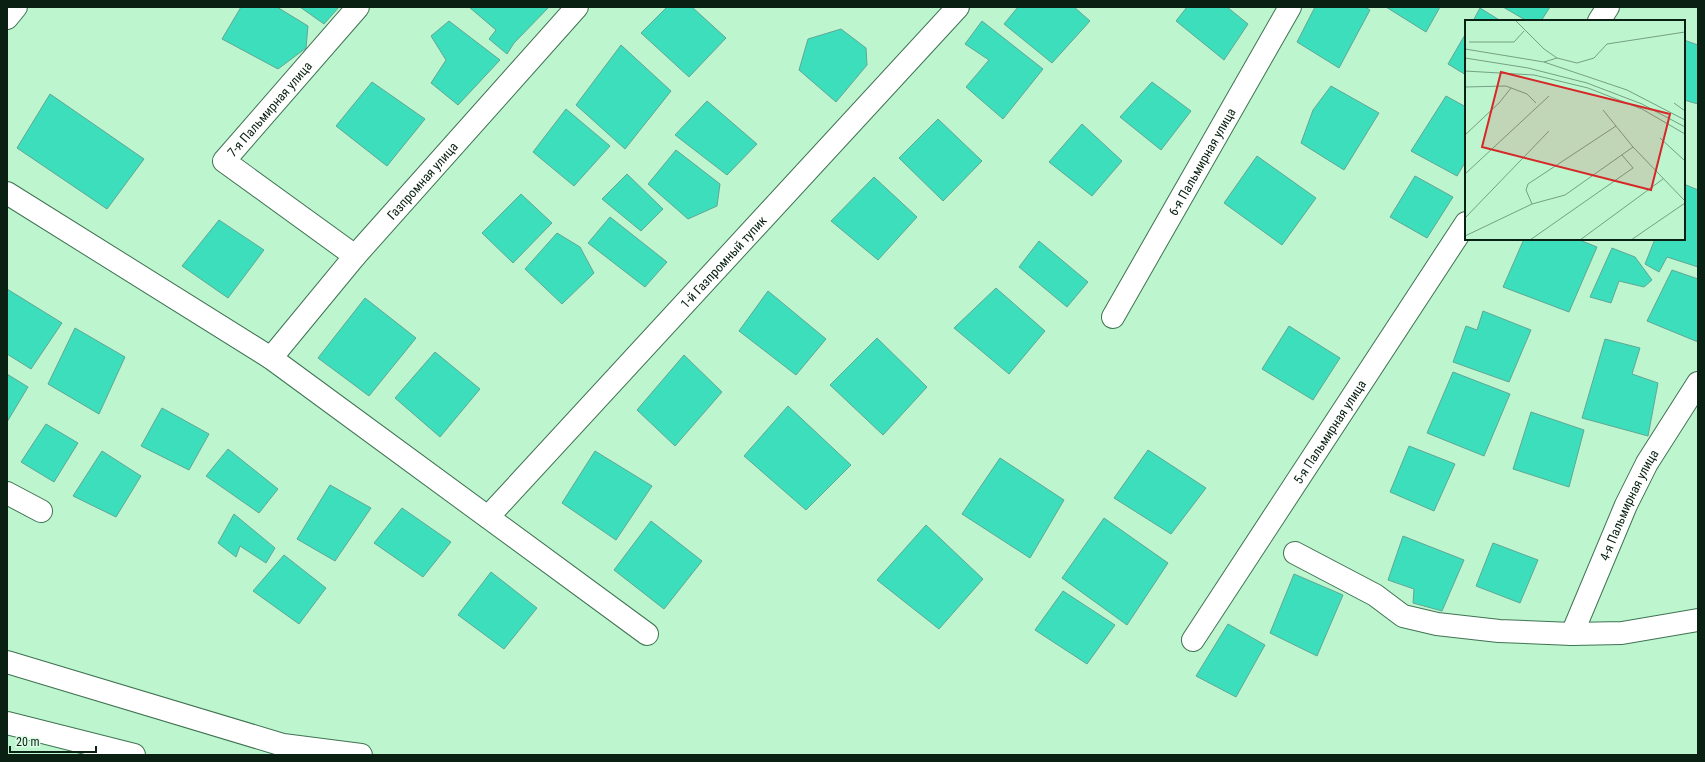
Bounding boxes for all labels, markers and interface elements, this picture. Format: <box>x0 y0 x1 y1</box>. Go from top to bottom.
inset map <box>1465 20 1685 240</box>
street label: 7-я Пальмирная улица <box>224 59 315 160</box>
street label: 6-я Пальмирная улица <box>1166 105 1239 218</box>
street label: Газпромная улица <box>384 139 461 223</box>
street label: 1-й Газпромный тупик <box>677 212 770 311</box>
street label: 5-я Пальмирная улица <box>1290 377 1369 487</box>
street label: 4-я Пальмирная улица <box>1597 447 1662 563</box>
scale bar <box>10 728 96 754</box>
text: 20 m <box>16 735 40 749</box>

